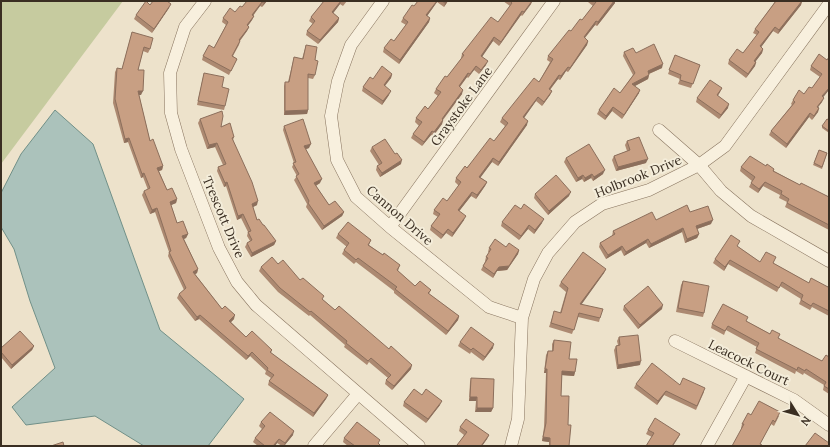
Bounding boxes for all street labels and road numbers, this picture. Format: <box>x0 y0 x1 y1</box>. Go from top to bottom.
street label: Graystoke Lane <box>427 63 496 149</box>
street label: Holbrook Drive <box>592 151 684 202</box>
street label: Trescott Drive <box>199 174 248 261</box>
street label: Cannon Drive <box>363 182 437 249</box>
street label: Leacock Court <box>705 335 792 389</box>

